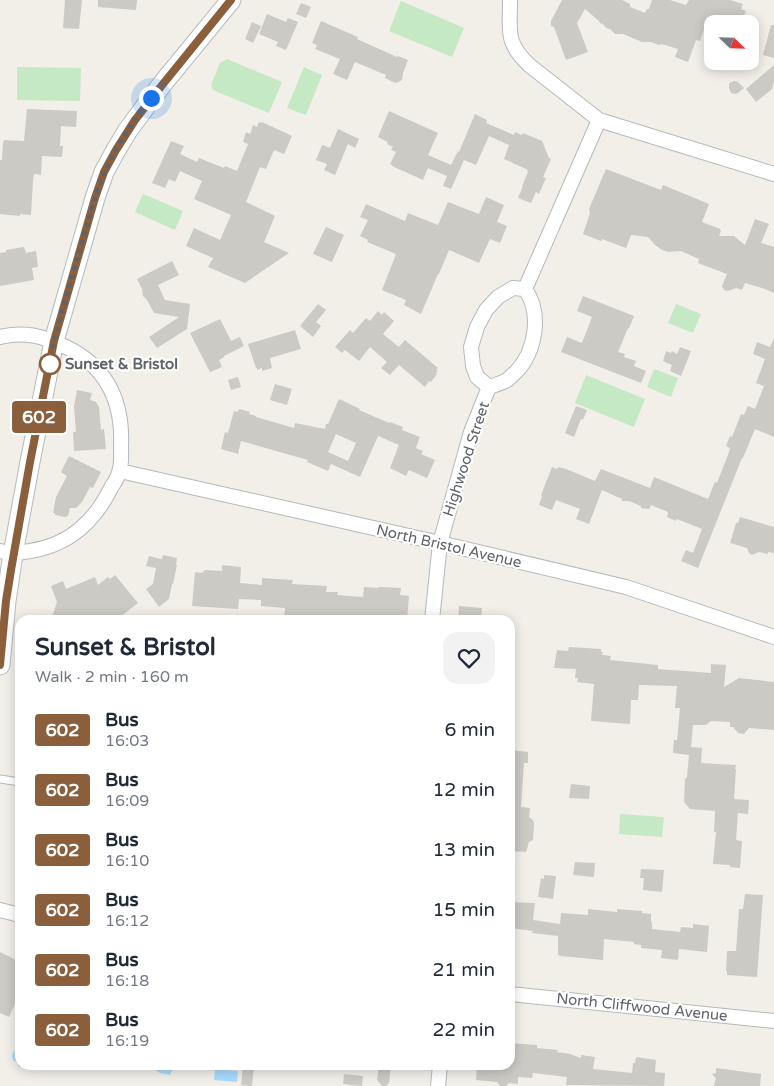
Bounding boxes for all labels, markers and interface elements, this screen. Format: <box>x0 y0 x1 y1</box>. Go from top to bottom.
north arrow <box>704 15 759 70</box>
map controls <box>704 15 759 70</box>
your location <box>139 86 164 111</box>
marker: Sunset & Bristol <box>39 353 61 375</box>
place label: Sunset & Bristol <box>65 355 178 373</box>
street label: Highwood Street <box>439 399 493 519</box>
line badge: 602 <box>10 401 68 433</box>
text: 602 <box>22 406 56 428</box>
street label: North Bristol Avenue <box>375 521 523 571</box>
button: heart <box>443 632 495 684</box>
text: Sunset & Bristol <box>35 633 216 662</box>
text: Walk · 2 min · 160 m <box>35 667 189 687</box>
text: Bus <box>105 709 139 731</box>
text: 602 <box>46 719 79 741</box>
text: 6 min <box>444 719 495 741</box>
text: 16:03 <box>105 731 149 751</box>
text: Bus <box>105 769 139 791</box>
text: 602 <box>46 779 79 801</box>
text: 12 min <box>432 779 495 801</box>
text: 16:09 <box>105 791 149 811</box>
text: Bus <box>105 829 139 851</box>
text: 602 <box>46 839 79 861</box>
text: 13 min <box>432 839 495 861</box>
text: 16:10 <box>105 851 149 871</box>
text: Bus <box>105 889 139 911</box>
text: 602 <box>46 899 79 921</box>
text: 15 min <box>432 899 495 921</box>
text: 16:12 <box>105 911 149 931</box>
text: Bus <box>105 949 139 971</box>
text: 602 <box>46 959 79 981</box>
text: 21 min <box>432 959 495 981</box>
text: 16:18 <box>105 971 149 991</box>
street label: North Cliffwood Avenue <box>556 989 728 1025</box>
text: Bus <box>105 1009 139 1031</box>
text: 602 <box>46 1019 79 1041</box>
text: 22 min <box>432 1019 495 1041</box>
text: 16:19 <box>105 1031 149 1051</box>

